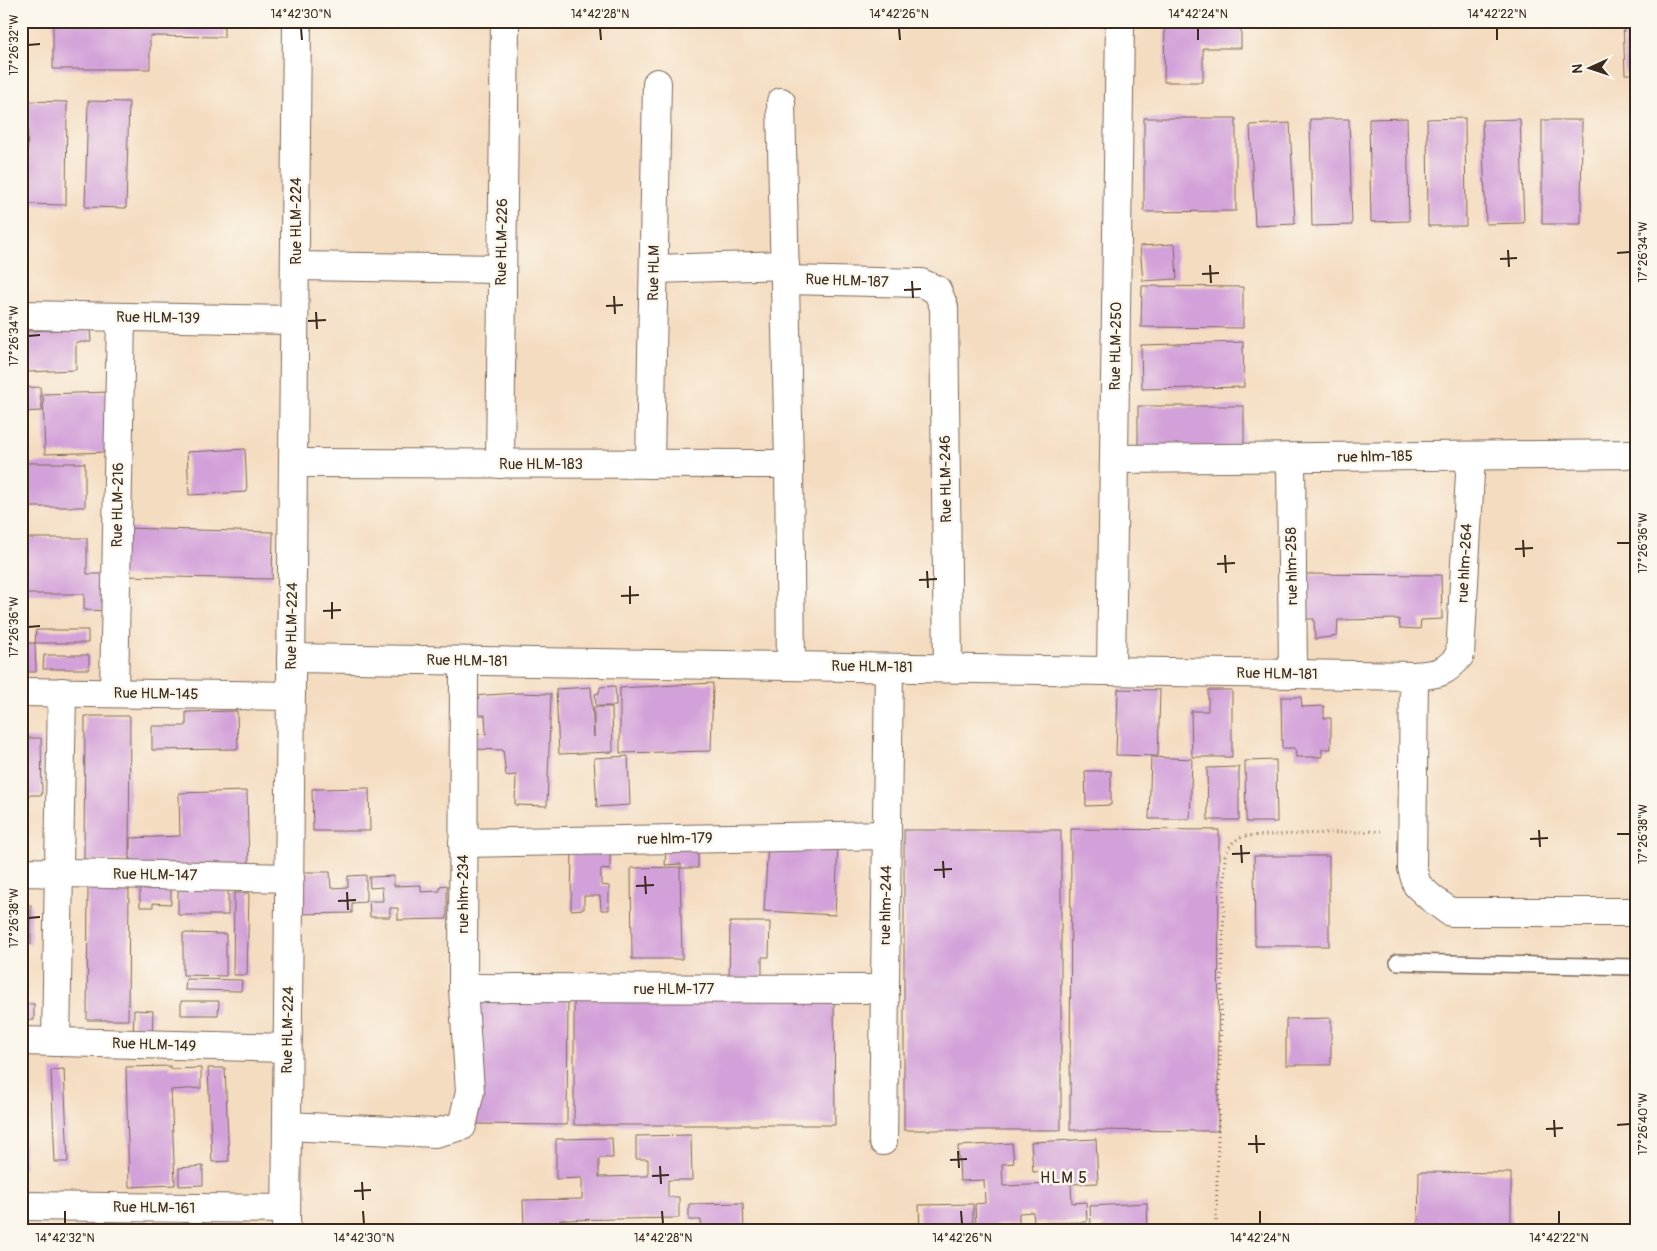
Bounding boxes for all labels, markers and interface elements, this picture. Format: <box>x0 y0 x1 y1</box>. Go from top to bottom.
text: 14°42'30"N <box>271 7 331 22</box>
text: 14°42'28"N <box>571 7 629 22</box>
text: 14°42'26"N <box>869 7 929 22</box>
text: 14°42'24"N <box>1168 7 1228 22</box>
text: 14°42'22"N <box>1467 7 1527 22</box>
text: 17°26'32"W <box>7 15 22 75</box>
north arrow <box>1564 42 1614 92</box>
text: N <box>1569 63 1586 74</box>
street label: Rue HLM-224 <box>287 177 306 265</box>
street label: Rue HLM-226 <box>492 198 512 286</box>
text: 17°26'34"W <box>1636 221 1651 283</box>
street label: Rue HLM <box>644 245 664 301</box>
street label: Rue HLM-187 <box>805 270 889 292</box>
street label: Rue HLM-250 <box>1106 301 1126 391</box>
text: 17°26'34"W <box>7 305 22 367</box>
street label: Rue HLM-139 <box>116 308 200 328</box>
street label: Rue HLM-246 <box>936 435 956 523</box>
street label: rue hlm-185 <box>1337 447 1413 467</box>
street label: Rue HLM-183 <box>499 455 583 474</box>
street label: Rue HLM-216 <box>108 462 128 548</box>
text: 17°26'36"W <box>1636 512 1651 574</box>
street label: rue hlm-264 <box>1453 522 1477 603</box>
street label: rue hlm-258 <box>1282 526 1302 605</box>
street label: Rue HLM-224 <box>282 582 302 670</box>
text: 17°26'36"W <box>7 596 22 658</box>
street label: Rue HLM-181 <box>426 651 508 671</box>
street label: Rue HLM-181 <box>831 657 913 677</box>
street label: Rue HLM-181 <box>1236 664 1318 684</box>
street label: Rue HLM-145 <box>113 684 199 704</box>
text: 17°26'38"W <box>1636 804 1651 864</box>
street label: rue hlm-179 <box>637 829 713 849</box>
street label: rue hlm-234 <box>454 854 473 933</box>
street label: Rue HLM-147 <box>113 865 197 885</box>
street label: rue hlm-244 <box>876 865 896 945</box>
text: 17°26'38"W <box>7 888 22 948</box>
street label: rue HLM-177 <box>634 980 714 999</box>
street label: Rue HLM-224 <box>278 986 298 1074</box>
street label: Rue HLM-149 <box>112 1034 196 1056</box>
text: 17°26'40"W <box>1636 1093 1651 1155</box>
district label: HLM 5 <box>1040 1168 1088 1188</box>
street label: Rue HLM-161 <box>113 1198 195 1218</box>
text: 14°42'32"N <box>35 1231 95 1246</box>
text: 14°42'30"N <box>334 1231 394 1246</box>
text: 14°42'28"N <box>634 1231 692 1246</box>
text: 14°42'26"N <box>932 1231 992 1246</box>
text: 14°42'24"N <box>1230 1231 1290 1246</box>
text: 14°42'22"N <box>1529 1231 1589 1246</box>

